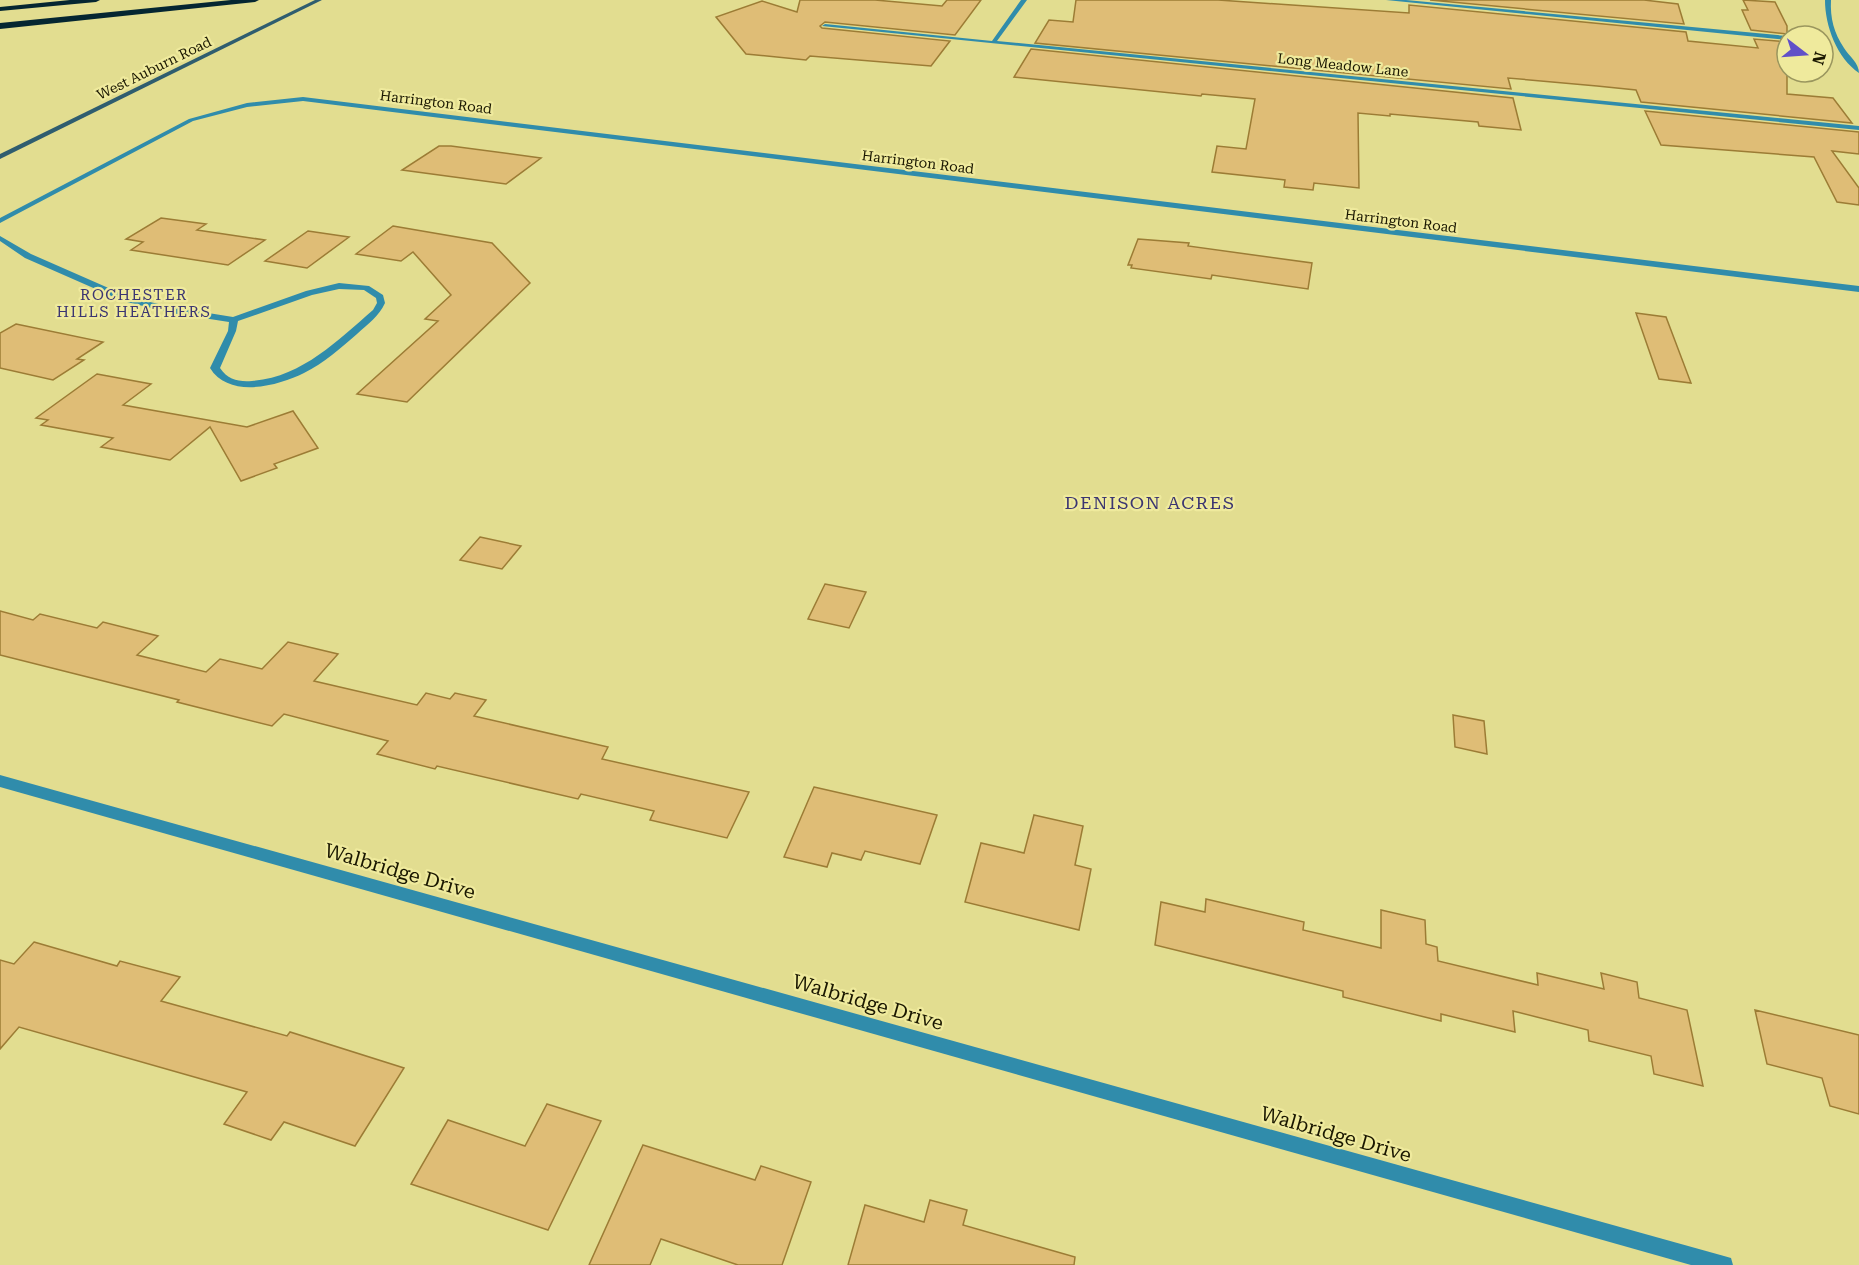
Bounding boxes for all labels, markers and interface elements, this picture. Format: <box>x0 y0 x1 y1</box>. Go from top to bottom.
north arrow <box>1775 24 1835 84</box>
street label: West Auburn Road <box>94 33 214 103</box>
street label: Long Meadow Lane <box>1277 50 1410 80</box>
text: N <box>1808 50 1830 67</box>
street label: Harrington Road <box>379 87 493 117</box>
street label: Harrington Road <box>861 147 975 177</box>
street label: Harrington Road <box>1344 206 1458 236</box>
district label: ROCHESTER HILLS HEATHERS <box>57 286 211 321</box>
district label: DENISON ACRES <box>1065 492 1235 513</box>
street label: Walbridge Drive <box>322 838 478 904</box>
street label: Walbridge Drive <box>790 969 946 1035</box>
street label: Walbridge Drive <box>1258 1101 1414 1167</box>

